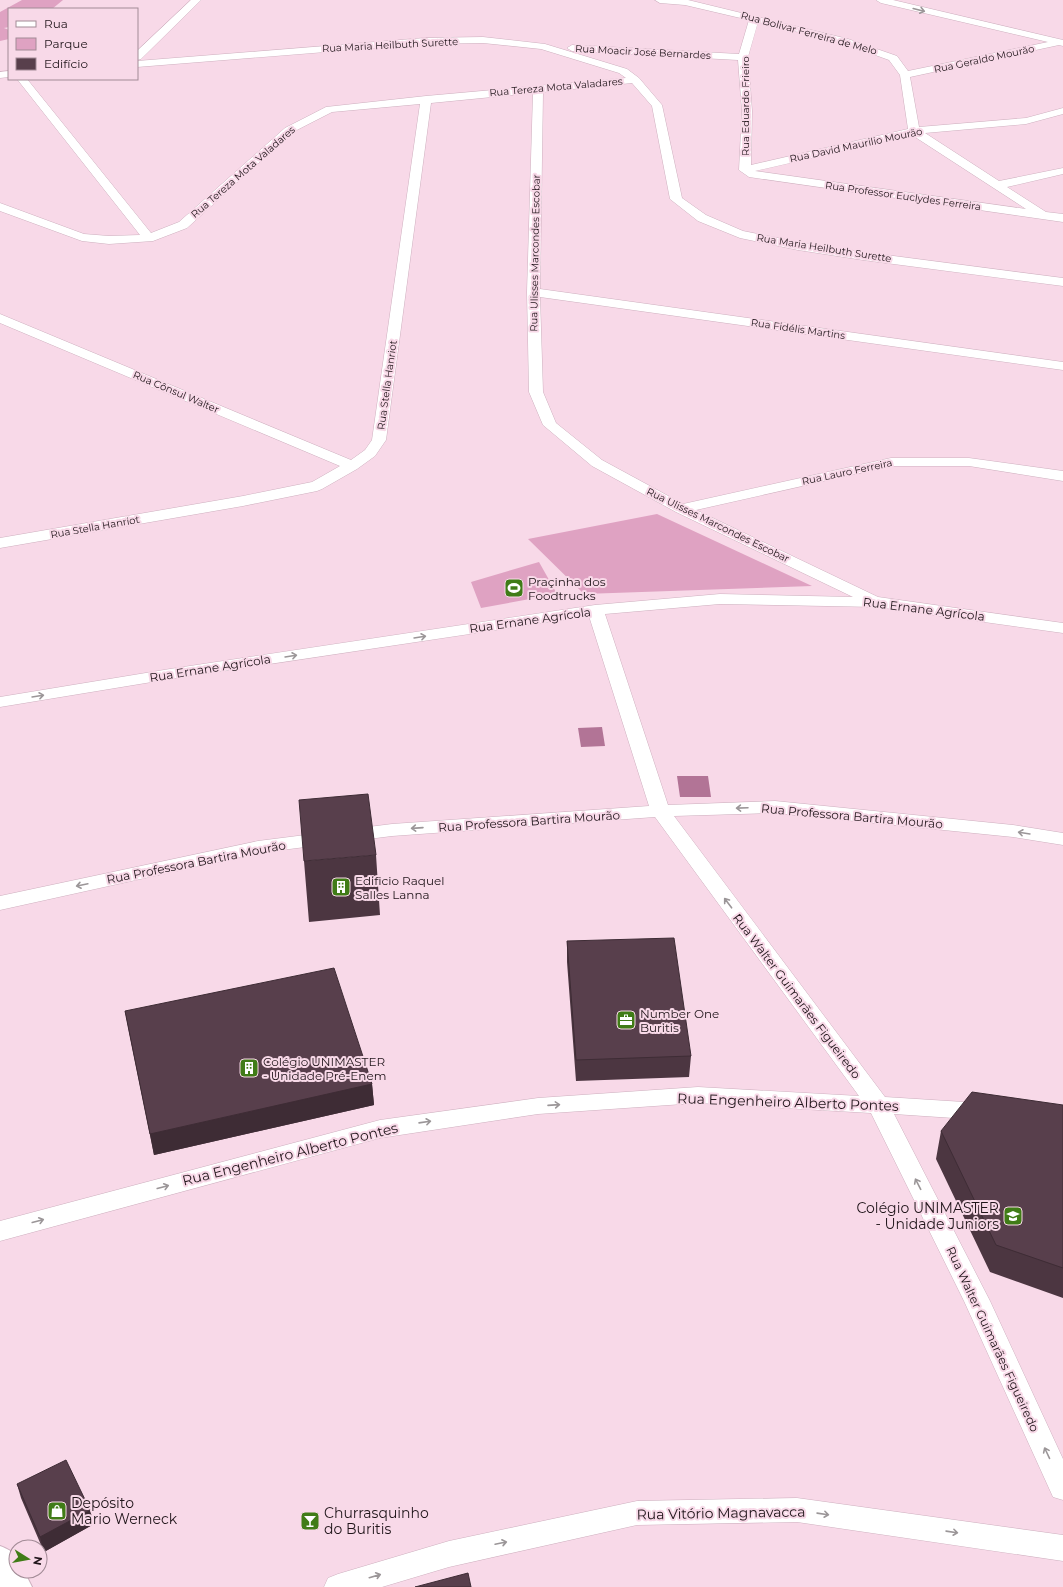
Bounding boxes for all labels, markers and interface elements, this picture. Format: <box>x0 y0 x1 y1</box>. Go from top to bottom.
one-way arrow <box>912 6 925 14</box>
legend <box>8 8 138 80</box>
street label: Rua Bolivar Ferreira de Melo <box>740 9 878 57</box>
text: Rua <box>44 16 68 31</box>
street label: Rua Maria Heilbuth Surette <box>322 35 458 55</box>
text: Parque <box>44 36 88 51</box>
street label: Rua Moacir José Bernardes <box>575 42 711 62</box>
street label: Rua Geraldo Mourão <box>933 42 1035 76</box>
text: Edifício <box>44 56 88 71</box>
street label: Rua Eduardo Frieiro <box>739 56 752 156</box>
street label: Rua Tereza Mota Valadares <box>489 75 623 99</box>
street label: Rua Tereza Mota Valadares <box>188 123 298 221</box>
street label: Rua David Maurilio Mourão <box>788 125 924 165</box>
street label: Rua Ulisses Marcondes Escobar <box>527 174 543 332</box>
street label: Rua Professor Euclydes Ferreira <box>824 179 982 213</box>
street label: Rua Maria Heilbuth Surette <box>756 231 892 265</box>
street label: Rua Fidélis Martins <box>750 316 846 342</box>
street label: Rua Stella Hanriot <box>374 339 400 431</box>
street label: Rua Cônsul Walter <box>131 368 221 416</box>
street label: Rua Lauro Ferreira <box>801 456 893 488</box>
street label: Rua Ulisses Marcondes Escobar <box>644 485 792 565</box>
street label: Rua Stella Hanriot <box>49 513 141 541</box>
place label: Praçinha dos Foodtrucks <box>528 574 606 603</box>
sports icon: Praçinha dos Foodtrucks <box>503 577 525 599</box>
street label: Rua Ernane Agrícola <box>862 594 986 624</box>
street label: Rua Ernane Agrícola <box>468 604 592 636</box>
one-way arrow <box>413 633 426 641</box>
street label: Rua Ernane Agrícola <box>148 651 272 685</box>
one-way arrow <box>284 652 297 660</box>
one-way arrow <box>32 691 45 699</box>
street label: Rua Professora Bartira Mourão <box>761 801 943 831</box>
one-way arrow <box>736 805 749 812</box>
street label: Rua Professora Bartira Mourão <box>438 807 620 835</box>
one-way arrow <box>410 825 423 832</box>
one-way arrow <box>1018 829 1031 837</box>
street label: Rua Professora Bartira Mourão <box>105 837 287 887</box>
place label: Edificio Raquel Salles Lanna <box>355 873 444 902</box>
building icon: Edificio Raquel Salles Lanna <box>330 876 352 898</box>
one-way arrow <box>76 882 89 890</box>
one-way arrow <box>724 898 732 909</box>
street label: Rua Walter Guimarães Figueiredo <box>730 910 864 1082</box>
place label: Number One Buritis <box>640 1006 719 1035</box>
office icon: Number One Buritis <box>615 1009 637 1031</box>
place label: Colégio UNIMASTER - Unidade Pré-Enem <box>263 1054 386 1083</box>
building icon: Colégio UNIMASTER - Unidade Pré-Enem <box>238 1057 260 1079</box>
street label: Rua Engenheiro Alberto Pontes <box>677 1089 899 1115</box>
one-way arrow <box>547 1101 560 1108</box>
street label: Rua Engenheiro Alberto Pontes <box>180 1118 400 1190</box>
one-way arrow <box>418 1118 431 1126</box>
one-way arrow <box>914 1178 921 1190</box>
one-way arrow <box>156 1183 169 1190</box>
place label: Colégio UNIMASTER - Unidade Juniors <box>856 1199 999 1233</box>
school or university icon: Colégio UNIMASTER - Unidade Juniors <box>1002 1205 1024 1227</box>
one-way arrow <box>31 1217 44 1224</box>
street label: Rua Walter Guimarães Figueiredo <box>943 1244 1043 1434</box>
one-way arrow <box>1043 1447 1050 1459</box>
place label: Depósito Mario Werneck <box>71 1494 178 1528</box>
shop icon: Depósito Mario Werneck <box>46 1500 68 1522</box>
street label: Rua Vitório Magnavacca <box>636 1503 806 1523</box>
place label: Churrasquinho do Buritis <box>324 1504 429 1538</box>
bar icon: Churrasquinho do Buritis <box>299 1510 321 1532</box>
one-way arrow <box>816 1510 829 1518</box>
one-way arrow <box>945 1528 958 1536</box>
one-way arrow <box>494 1538 507 1546</box>
north arrow <box>8 1539 48 1579</box>
text: N <box>30 1555 46 1567</box>
one-way arrow <box>368 1572 381 1579</box>

